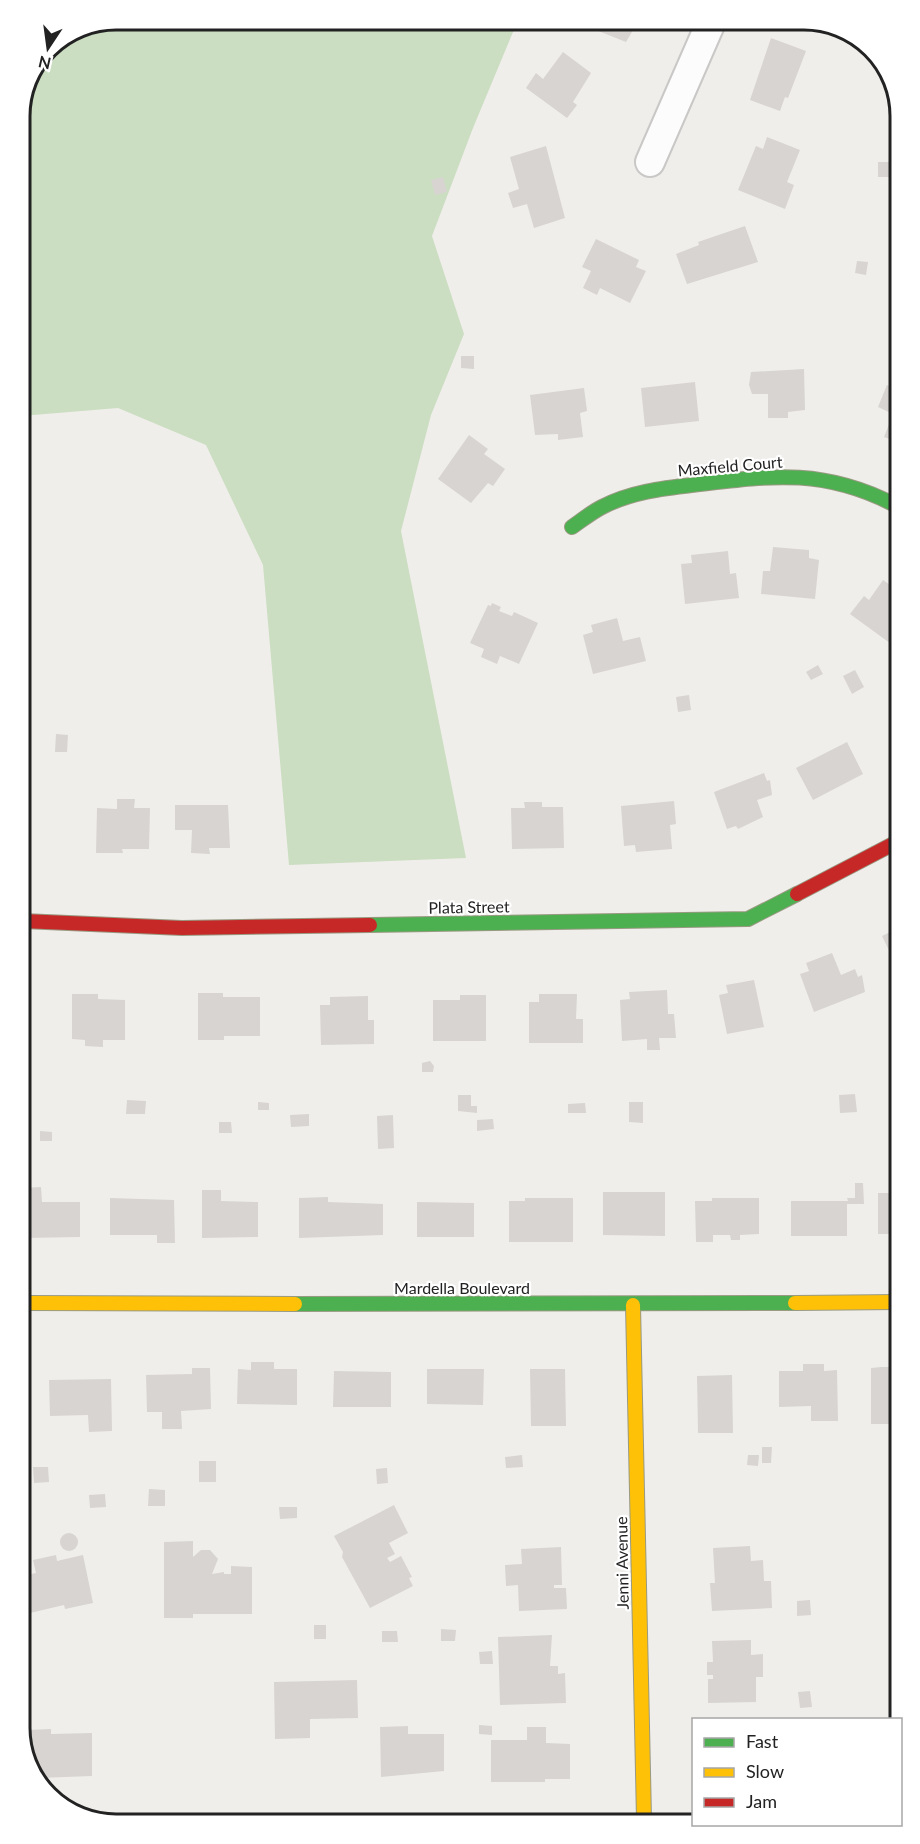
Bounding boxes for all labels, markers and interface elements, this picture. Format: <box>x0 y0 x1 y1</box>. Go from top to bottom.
north arrow <box>18 18 78 78</box>
text: N <box>36 52 53 74</box>
street label: Maxfield Court <box>677 451 783 480</box>
street label: Plata Street <box>428 896 510 917</box>
street label: Mardella Boulevard <box>394 1278 530 1297</box>
street label: Jenni Avenue <box>611 1516 632 1610</box>
legend <box>692 1718 902 1826</box>
text: Fast <box>746 1730 779 1752</box>
text: Slow <box>746 1760 784 1782</box>
text: Jam <box>746 1790 777 1812</box>

